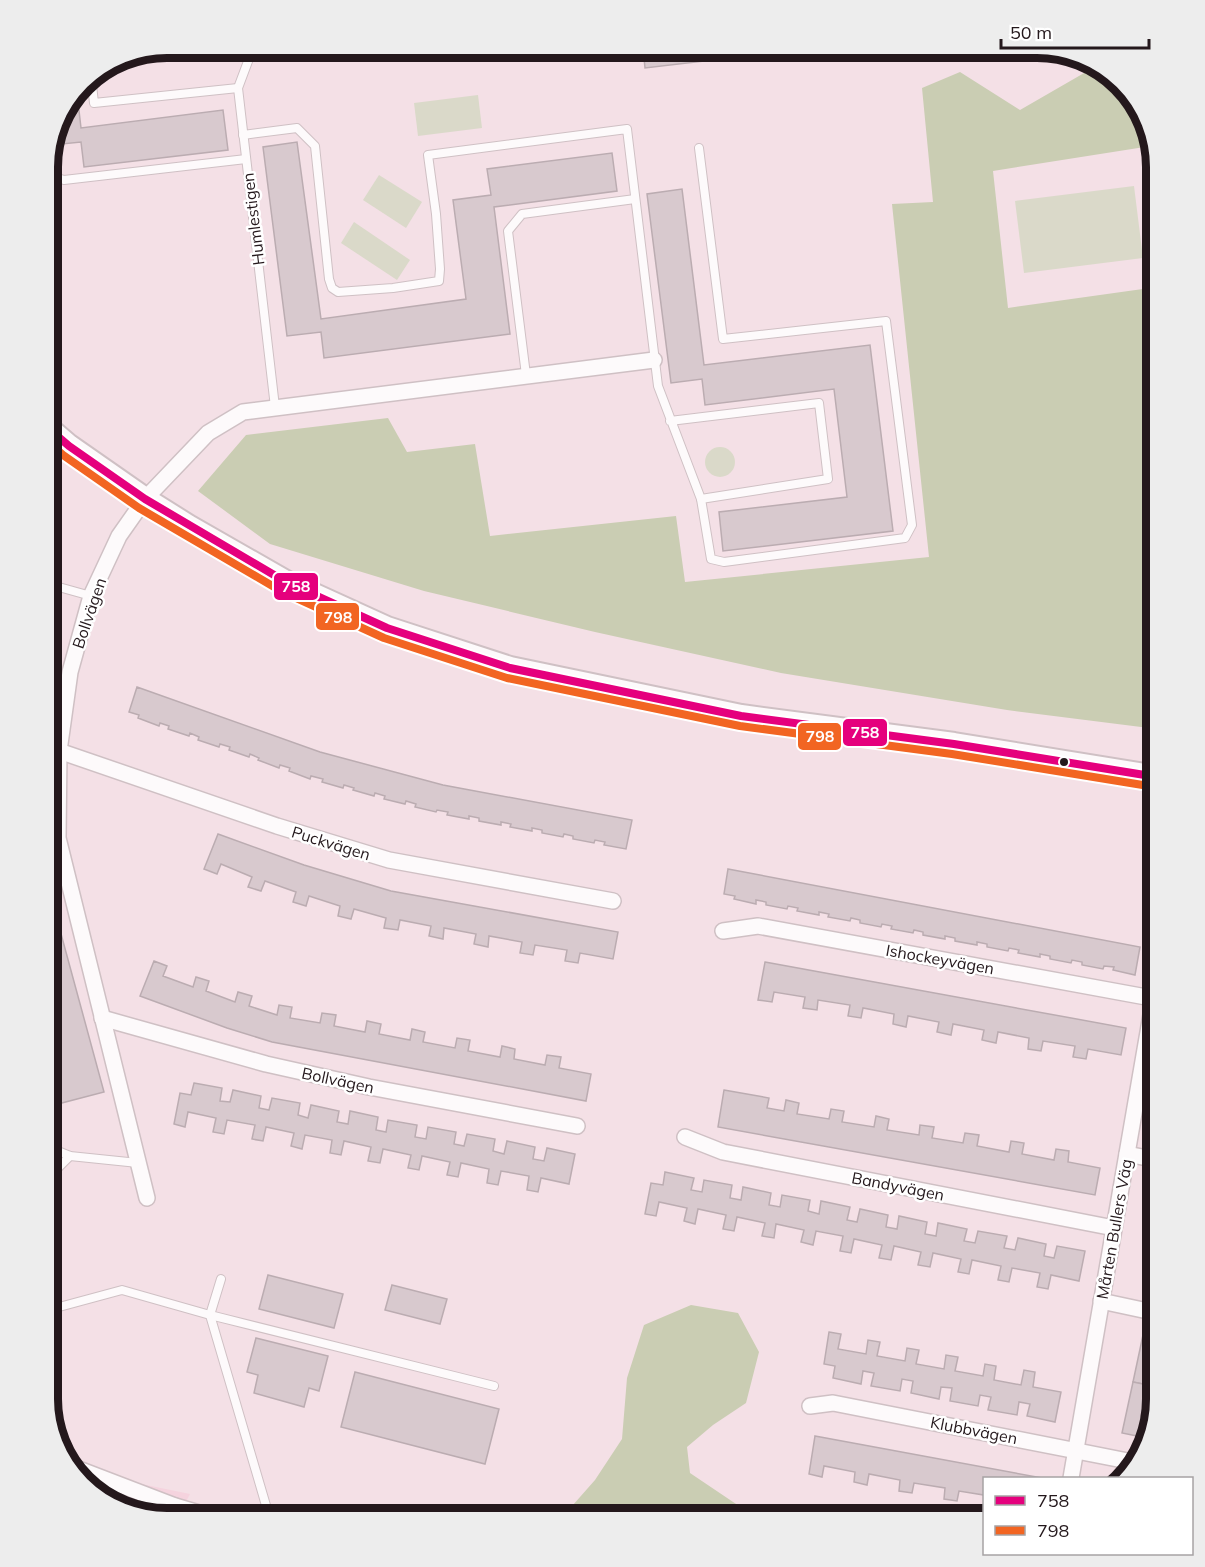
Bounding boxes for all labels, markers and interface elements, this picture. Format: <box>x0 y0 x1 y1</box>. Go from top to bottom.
scale bar <box>1001 12 1150 50</box>
text: 50 m <box>1010 21 1052 44</box>
street label: Humlestigen <box>237 172 269 266</box>
line badge: 758 <box>273 572 319 601</box>
street label: Bollvägen <box>68 575 110 651</box>
text: 758 <box>282 576 311 596</box>
line badge: 798 <box>315 602 360 631</box>
text: 798 <box>324 607 353 627</box>
line badge: 758 <box>842 718 888 747</box>
line badge: 798 <box>797 722 842 751</box>
text: 758 <box>851 722 880 742</box>
text: 798 <box>806 726 835 746</box>
unlabelled marker <box>1058 756 1070 768</box>
street label: Puckvägen <box>289 822 373 864</box>
street label: Ishockeyvägen <box>884 940 996 978</box>
street label: Bollvägen <box>300 1063 376 1097</box>
street label: Mårten Bullers Väg <box>1092 1157 1136 1301</box>
street label: Bandyvägen <box>850 1167 946 1205</box>
street label: Klubbvägen <box>929 1412 1019 1448</box>
legend <box>983 1477 1193 1555</box>
text: 758 <box>1037 1489 1069 1512</box>
text: 798 <box>1037 1519 1069 1542</box>

